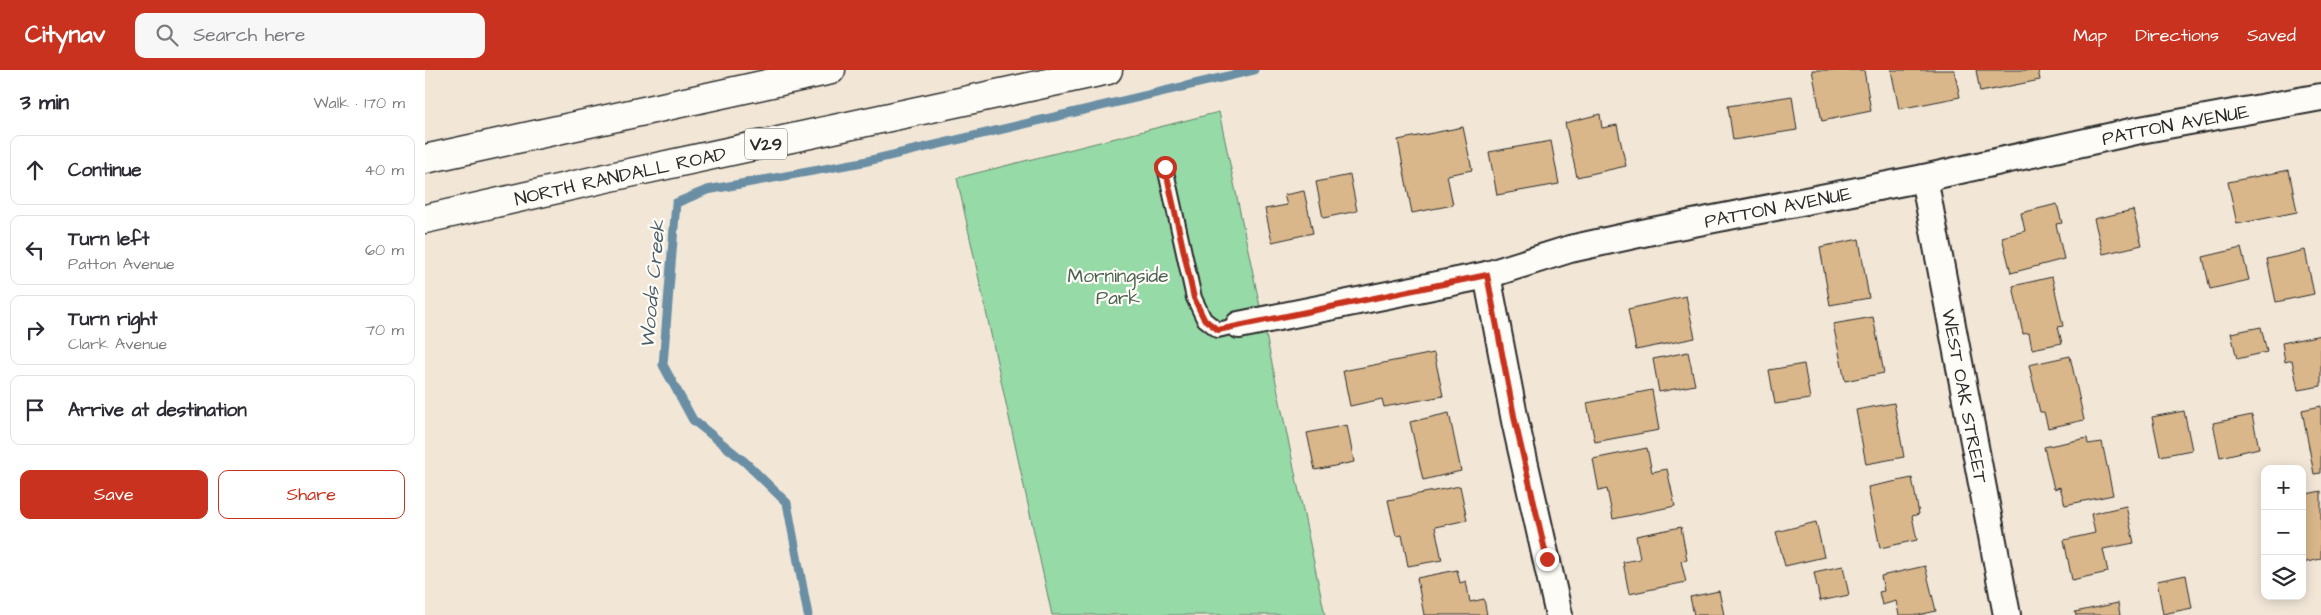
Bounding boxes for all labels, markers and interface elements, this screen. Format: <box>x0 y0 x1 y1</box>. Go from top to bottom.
search box <box>135 13 485 58</box>
text: Citynav <box>25 18 105 52</box>
icon: search <box>153 21 181 49</box>
text: Search here <box>193 22 305 49</box>
text: Map <box>2073 23 2107 48</box>
text: Directions <box>2135 23 2219 48</box>
text: Saved <box>2247 23 2296 48</box>
text: 3 min <box>20 88 69 117</box>
text: Walk · 170 m <box>314 92 405 114</box>
street label: PATTON AVENUE <box>2099 98 2251 153</box>
road number: V29 <box>745 129 787 160</box>
street label: NORTH RANDALL ROAD <box>512 141 729 213</box>
icon: ahead <box>21 156 49 184</box>
route start <box>1154 156 1177 179</box>
text: Continue <box>68 157 142 184</box>
text: 40 m <box>364 159 404 181</box>
street label: PATTON AVENUE <box>1702 180 1854 236</box>
water label: Woods Creek <box>633 218 673 349</box>
text: Turn left <box>68 226 149 253</box>
icon: left <box>21 236 49 264</box>
text: 60 m <box>365 239 404 261</box>
text: Patton Avenue <box>68 253 175 275</box>
park label: Morningside Park <box>1068 263 1169 312</box>
text: Turn right <box>68 306 157 333</box>
street label: WEST OAK STREET <box>1934 307 1994 486</box>
icon: right <box>21 316 49 344</box>
text: 70 m <box>365 319 404 341</box>
text: Clark Avenue <box>68 333 167 355</box>
icon: arrive <box>21 396 49 424</box>
text: Arrive at destination <box>68 397 247 424</box>
map controls <box>2261 465 2306 600</box>
button: + <box>2261 465 2306 510</box>
button: Save <box>20 470 208 519</box>
button: Share <box>218 470 405 519</box>
button: − <box>2261 510 2306 555</box>
route end <box>1536 548 1559 571</box>
button: layers <box>2261 555 2306 600</box>

